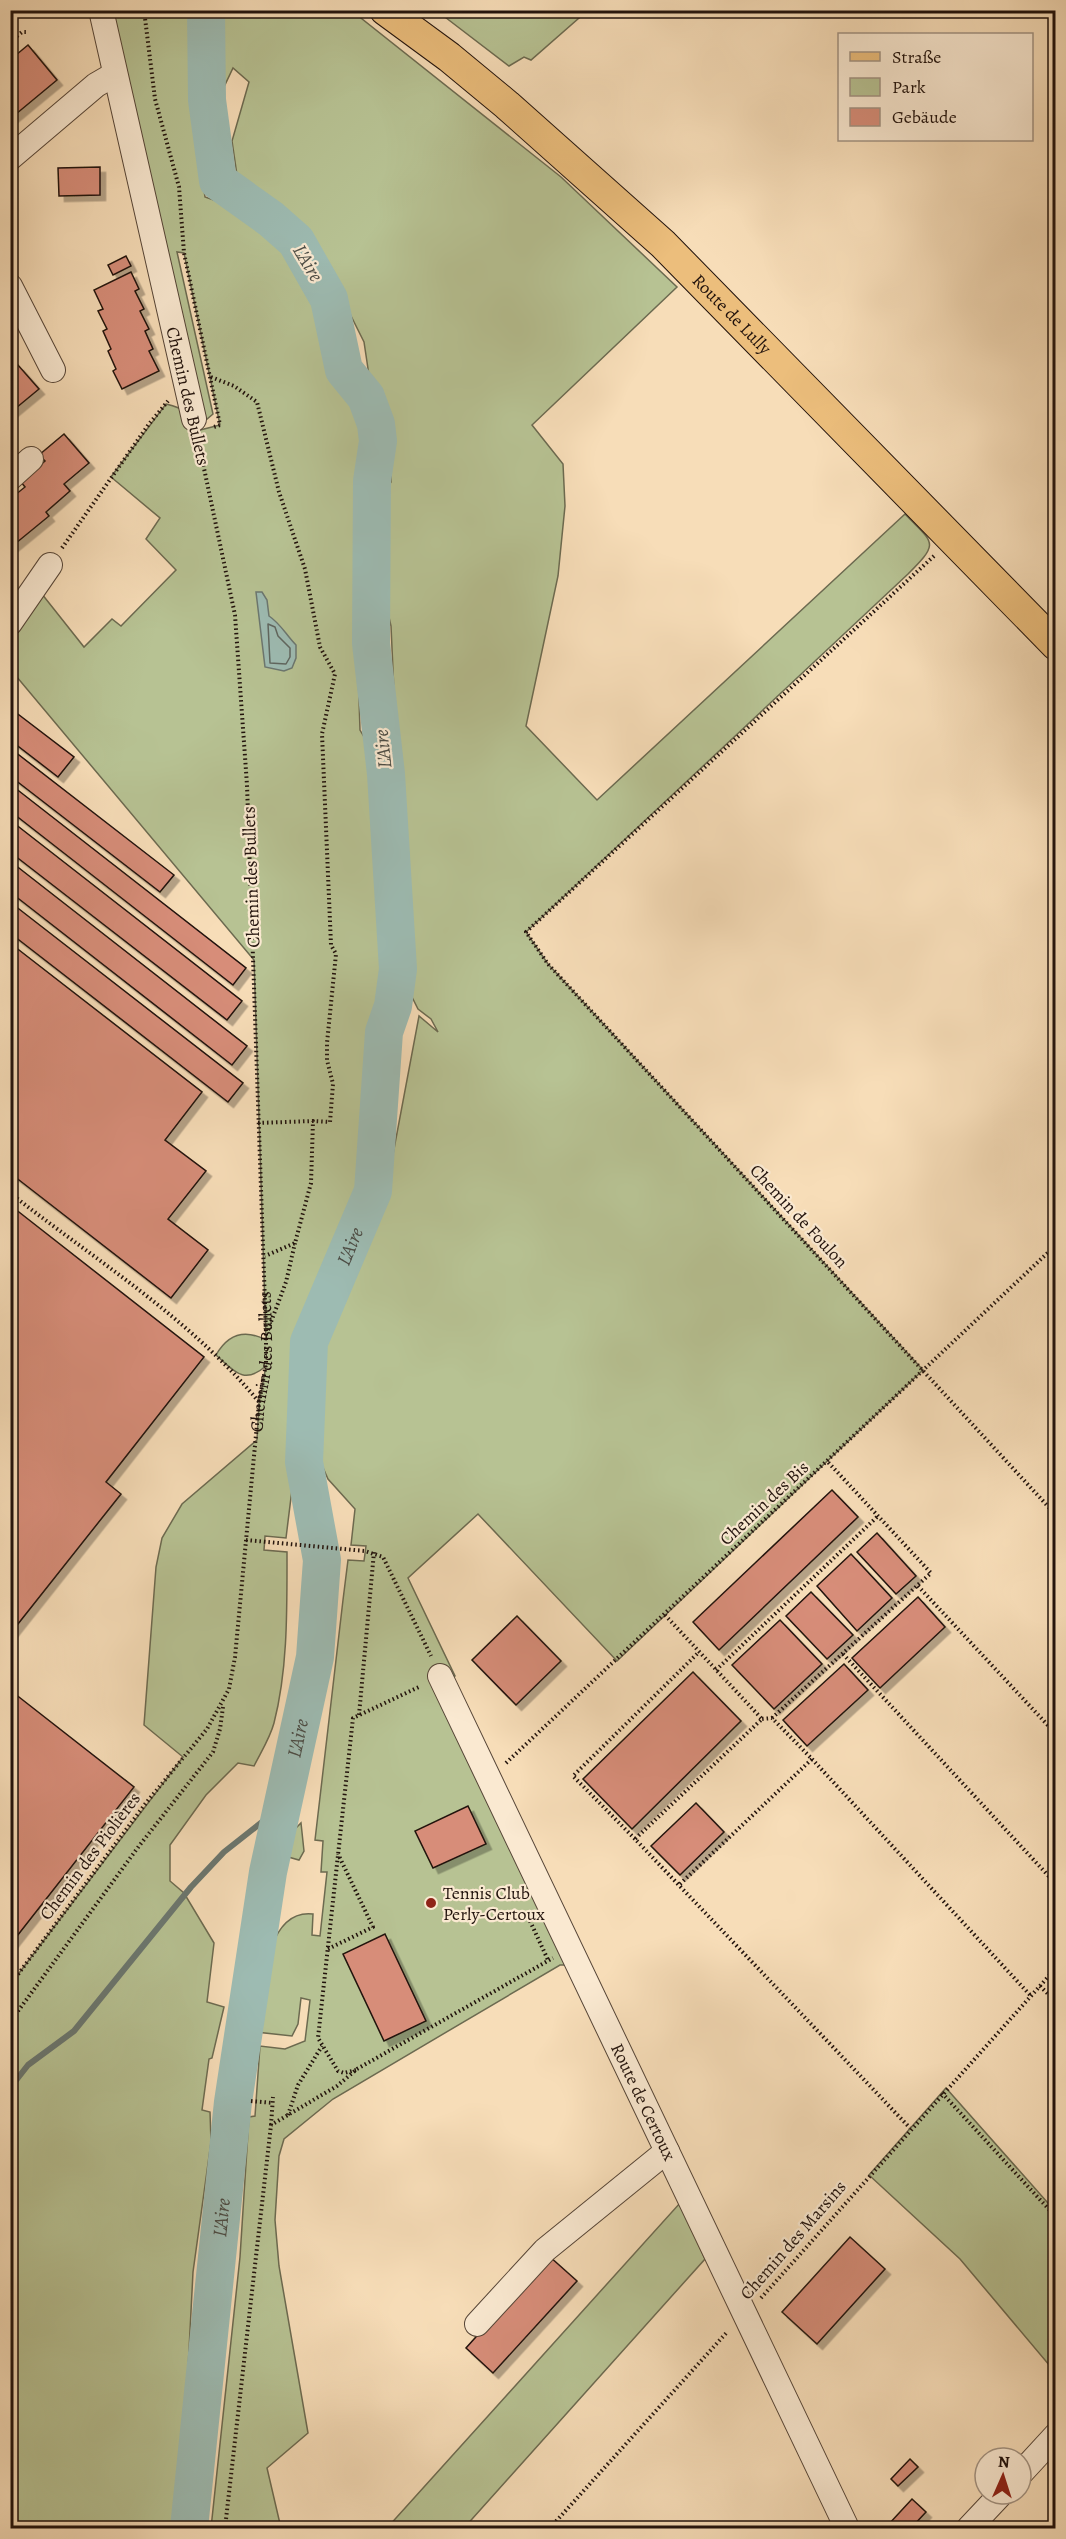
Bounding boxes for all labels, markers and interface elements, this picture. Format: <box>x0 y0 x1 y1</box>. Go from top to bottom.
legend <box>838 33 1033 141</box>
text: Straße <box>892 45 941 69</box>
text: Park <box>892 75 926 99</box>
text: Gebäude <box>892 105 957 129</box>
water label: L'Aire <box>286 239 330 287</box>
street label: Route de Lully <box>687 269 777 360</box>
street label: Chemin des Bullets <box>160 324 216 468</box>
water label: L'Aire <box>368 728 398 770</box>
street label: Chemin des Bullets <box>237 806 265 948</box>
street label: Chemin de Foulon <box>745 1159 854 1273</box>
water label: L'Aire <box>330 1223 370 1270</box>
street label: Chemin des Bullets <box>244 1291 278 1433</box>
street label: Chemin des Bis <box>714 1455 814 1551</box>
water label: L'Aire <box>280 1716 315 1760</box>
street label: Chemin des Piolières <box>34 1787 146 1925</box>
place label: Tennis Club Perly-Certoux <box>443 1881 545 1926</box>
marker: Tennis Club Perly-Certoux <box>424 1896 438 1910</box>
street label: Route de Certoux <box>605 2039 682 2165</box>
street label: Chemin des Marsins <box>735 2175 851 2305</box>
water label: L'Aire <box>206 2197 236 2239</box>
north arrow <box>973 2446 1033 2506</box>
text: N <box>997 2451 1010 2473</box>

